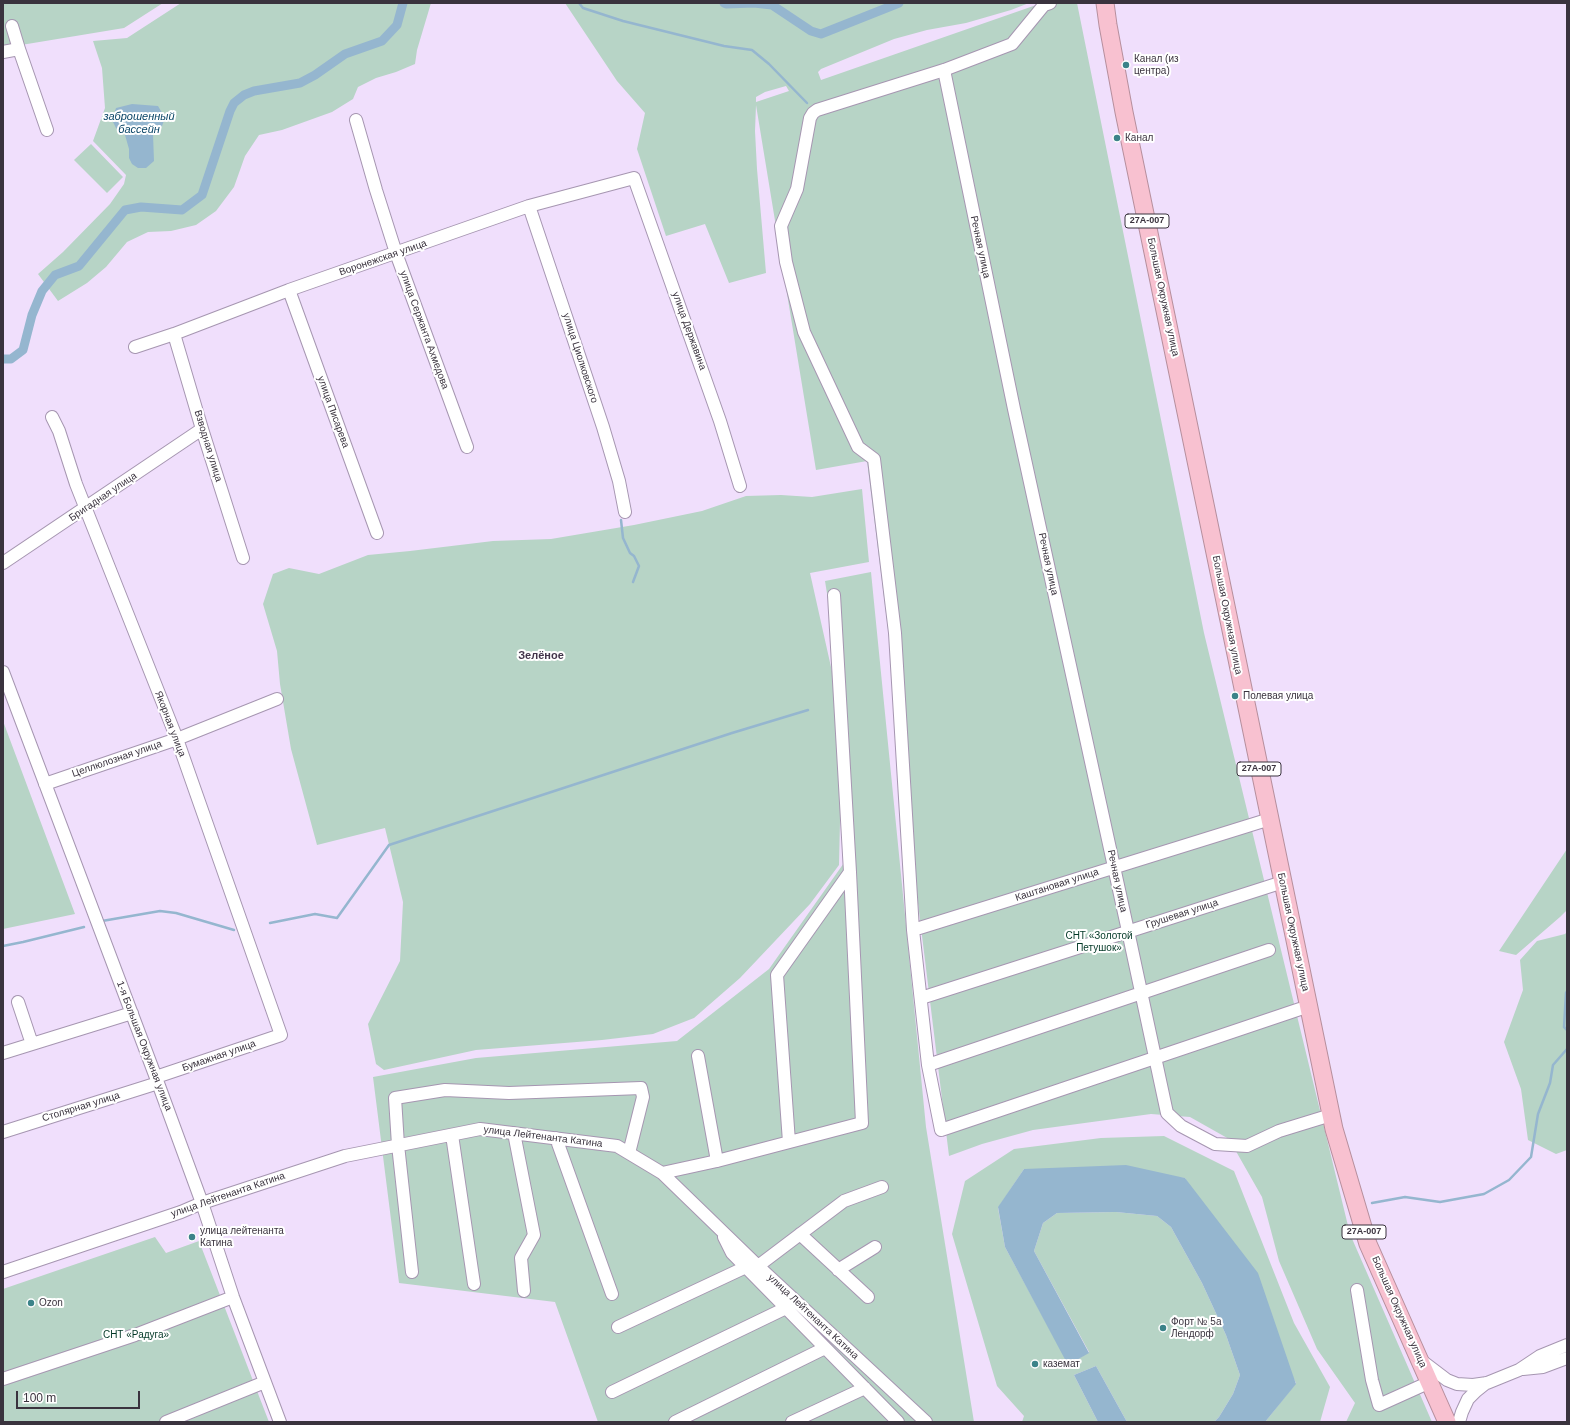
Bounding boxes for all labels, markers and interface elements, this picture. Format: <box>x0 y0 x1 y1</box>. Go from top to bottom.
place label: Канал (из центра) <box>1134 53 1179 76</box>
marker: Канал (из центра) <box>1121 60 1131 70</box>
water label: заброшенный бассейн <box>103 110 175 136</box>
place label: Канал <box>1125 132 1153 144</box>
marker: Канал <box>1112 133 1122 143</box>
road number: 27А-007 <box>1125 214 1169 228</box>
street label: Речная улица <box>968 215 992 279</box>
street label: Воронежская улица <box>338 237 428 279</box>
street label: Большая Окружная улица <box>1145 237 1181 357</box>
street label: улица Сержанта Ахмедова <box>397 269 451 391</box>
street label: улица Державина <box>669 290 709 372</box>
street label: улица Циолковского <box>560 312 600 404</box>
street label: улица Писарева <box>314 374 352 450</box>
street label: Взводная улица <box>191 409 225 483</box>
street label: Бригадная улица <box>67 470 139 524</box>
street label: Речная улица <box>1036 532 1060 596</box>
street label: Большая Окружная улица <box>1210 555 1244 675</box>
district label: Зелёное <box>518 649 564 663</box>
street label: Якорная улица <box>152 689 188 759</box>
place label: Полевая улица <box>1243 690 1313 702</box>
marker: Полевая улица <box>1230 691 1240 701</box>
street label: Целлюлозная улица <box>70 738 164 780</box>
road number: 27А-007 <box>1237 762 1281 776</box>
street label: Речная улица <box>1105 849 1129 913</box>
street label: Каштановая улица <box>1014 866 1100 904</box>
street label: Большая Окружная улица <box>1275 872 1311 992</box>
street label: Грушевая улица <box>1144 897 1220 931</box>
park label: СНТ «Золотой Петушок» <box>1065 930 1133 954</box>
street label: 1-я Большая Окружная улица <box>114 979 174 1113</box>
street label: Бумажная улица <box>181 1038 257 1074</box>
street label: Столярная улица <box>41 1089 121 1125</box>
street label: улица Лейтенанта Катина <box>483 1124 603 1150</box>
street label: улица Лейтенанта Катина <box>169 1170 287 1220</box>
place label: улица лейтенанта Катина <box>200 1225 284 1248</box>
road number: 27А-007 <box>1342 1225 1386 1239</box>
marker: улица лейтенанта Катина <box>187 1232 197 1242</box>
street label: Большая Окружная улица <box>1369 1254 1429 1370</box>
street label: улица Лейтенанта Катина <box>765 1272 861 1362</box>
place label: Ozon <box>39 1297 63 1309</box>
marker: Ozon <box>26 1298 36 1308</box>
place label: Форт № 5а Лендорф <box>1171 1316 1221 1340</box>
marker: Форт № 5а Лендорф <box>1158 1323 1168 1333</box>
park label: СНТ «Радуга» <box>103 1329 169 1341</box>
place label: каземат <box>1043 1358 1080 1370</box>
marker: каземат <box>1030 1359 1040 1369</box>
scale bar <box>18 1383 142 1409</box>
text: 100 m <box>23 1391 56 1405</box>

